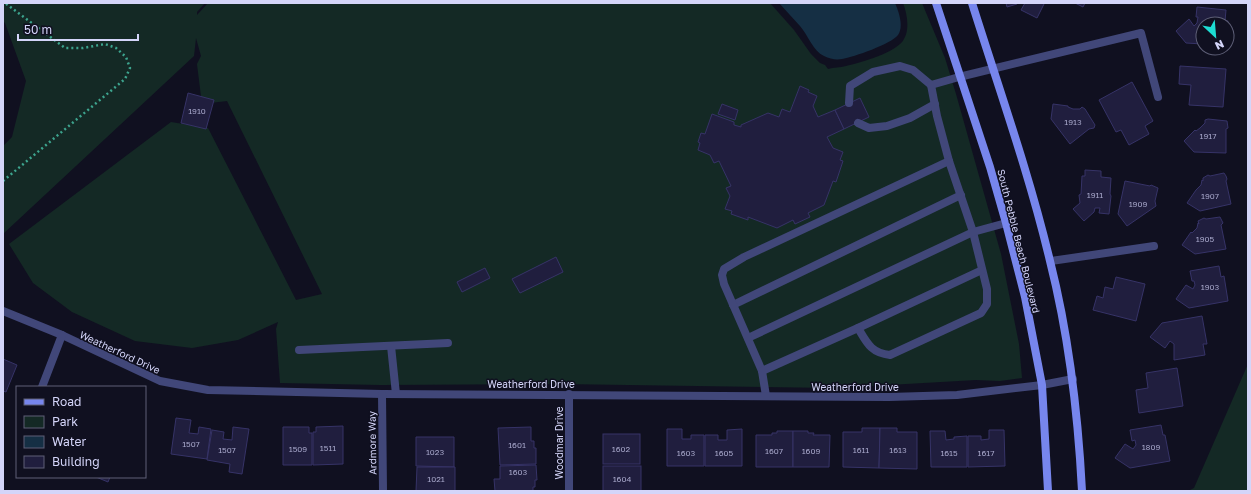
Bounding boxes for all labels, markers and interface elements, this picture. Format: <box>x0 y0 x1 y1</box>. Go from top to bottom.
scale bar <box>18 16 138 42</box>
north arrow <box>1195 16 1235 56</box>
text: 50 m <box>24 22 52 37</box>
text: N <box>1213 38 1226 53</box>
house number: 1910 <box>188 106 206 116</box>
house number: 1913 <box>1064 117 1082 127</box>
house number: 1917 <box>1200 131 1216 141</box>
street label: South Pebble Beach Boulevard <box>995 168 1043 314</box>
house number: 1911 <box>1087 190 1103 200</box>
house number: 1907 <box>1201 191 1219 201</box>
house number: 1909 <box>1129 199 1147 209</box>
house number: 1905 <box>1196 234 1215 244</box>
house number: 1903 <box>1201 282 1219 292</box>
street label: Weatherford Drive <box>78 328 162 376</box>
street label: Weatherford Drive <box>487 378 575 390</box>
street label: Weatherford Drive <box>811 381 899 393</box>
legend <box>16 386 146 478</box>
text: Road <box>52 394 81 409</box>
street label: Woodmar Drive <box>553 406 565 480</box>
street label: Ardmore Way <box>365 411 379 475</box>
text: Park <box>52 414 78 429</box>
text: Water <box>52 434 86 449</box>
house number: 1507 <box>182 439 200 449</box>
house number: 1601 <box>508 440 526 450</box>
house number: 1809 <box>1142 442 1160 452</box>
house number: 1511 <box>320 443 336 453</box>
house number: 1509 <box>289 444 307 454</box>
house number: 1602 <box>612 444 631 454</box>
house number: 1507 <box>218 445 236 455</box>
house number: 1611 <box>853 445 869 455</box>
house number: 1613 <box>889 445 907 455</box>
house number: 1607 <box>765 446 783 456</box>
house number: 1609 <box>802 446 820 456</box>
house number: 1023 <box>426 447 444 457</box>
house number: 1603 <box>677 448 695 458</box>
house number: 1605 <box>715 448 734 458</box>
house number: 1615 <box>940 448 958 458</box>
house number: 1617 <box>978 448 994 458</box>
text: Building <box>52 454 100 469</box>
house number: 1603 <box>509 467 527 477</box>
house number: 1021 <box>427 474 445 484</box>
house number: 1604 <box>613 474 631 484</box>

